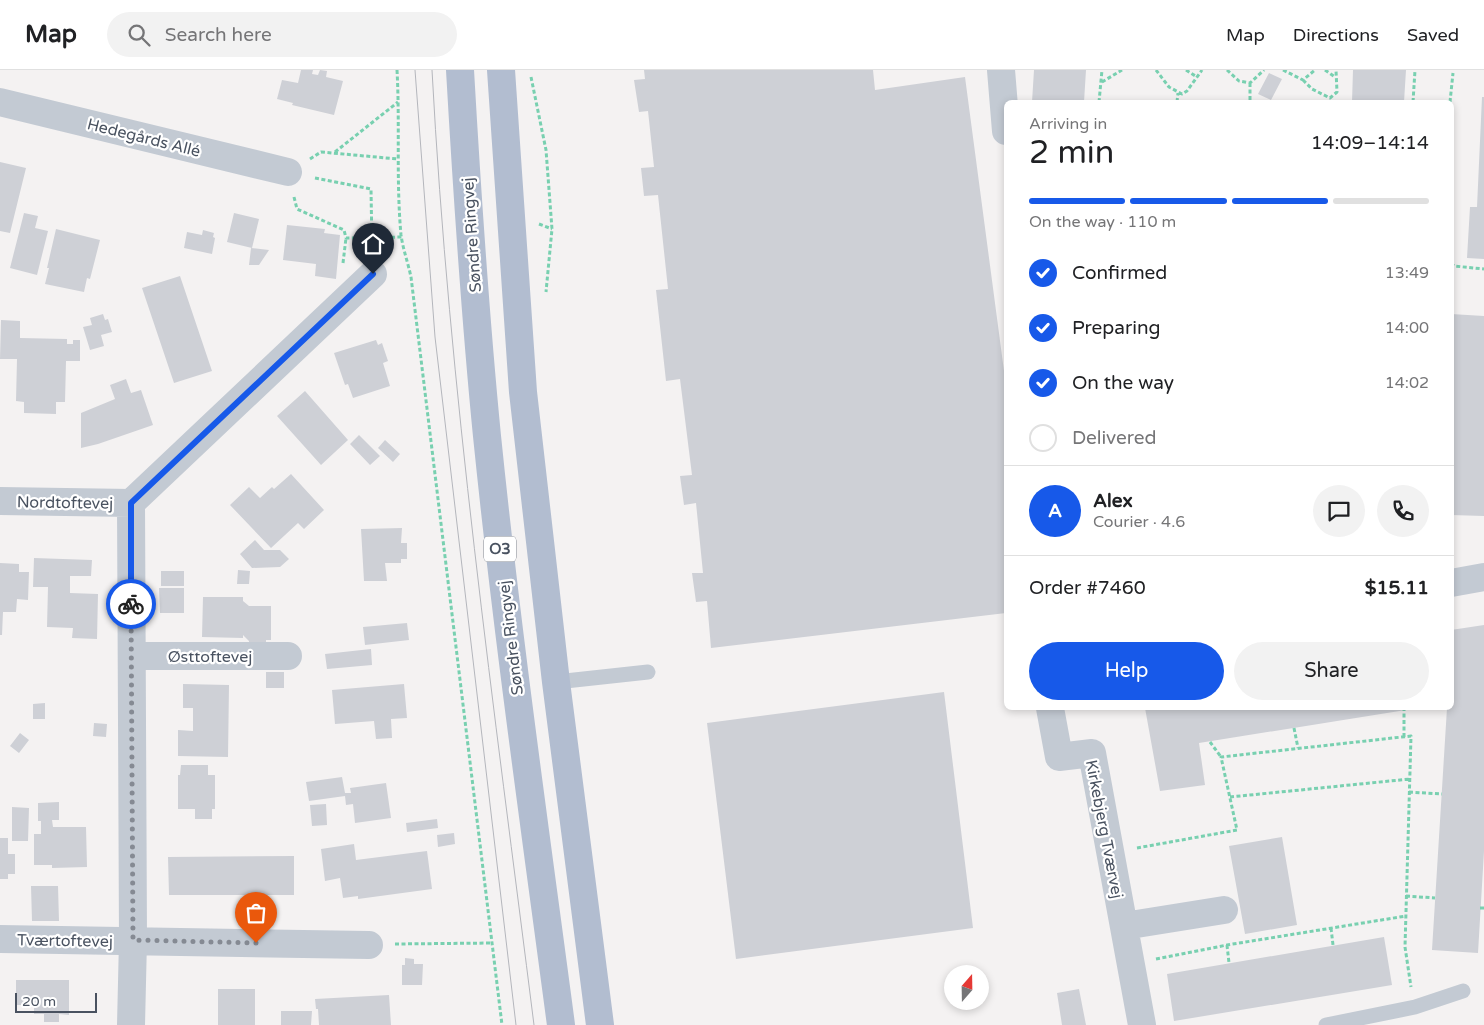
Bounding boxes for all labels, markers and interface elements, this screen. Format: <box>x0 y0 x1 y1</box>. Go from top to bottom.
search box <box>107 12 457 57</box>
text: Map <box>25 20 77 49</box>
icon: search <box>125 21 153 49</box>
text: Search here <box>165 24 272 46</box>
text: Map <box>1226 24 1265 46</box>
text: Directions <box>1293 24 1379 46</box>
text: Saved <box>1407 24 1459 46</box>
street label: Hedegårds Allé <box>85 114 202 162</box>
text: Arriving in <box>1029 114 1107 134</box>
text: 14:09–14:14 <box>1311 132 1429 154</box>
text: 2 min <box>1029 134 1114 172</box>
street label: Søndre Ringvej <box>458 177 486 293</box>
text: On the way · 110 m <box>1029 212 1176 232</box>
pin <box>352 223 394 274</box>
icon: home <box>359 230 387 258</box>
icon: check <box>1029 259 1057 287</box>
text: Confirmed <box>1072 262 1167 284</box>
text: 13:49 <box>1385 263 1429 283</box>
icon: check <box>1029 314 1057 342</box>
text: Preparing <box>1072 317 1161 339</box>
text: 14:00 <box>1385 318 1429 338</box>
icon: check <box>1029 369 1057 397</box>
text: On the way <box>1072 372 1174 394</box>
text: 14:02 <box>1385 373 1429 393</box>
text: Delivered <box>1072 427 1157 449</box>
button: chat <box>1313 485 1365 537</box>
button: phone <box>1377 485 1429 537</box>
text: Alex <box>1093 490 1133 512</box>
street label: Nordtoftevej <box>17 492 113 514</box>
text: A <box>1048 500 1062 522</box>
text: Courier · 4.6 <box>1093 512 1185 532</box>
road number: O3 <box>484 536 516 562</box>
text: Order #7460 <box>1029 577 1146 599</box>
text: $15.11 <box>1365 577 1429 599</box>
courier <box>106 579 156 629</box>
street label: Søndre Ringvej <box>494 579 528 696</box>
icon: bike <box>117 590 145 618</box>
button: Help <box>1029 642 1224 700</box>
button: Share <box>1234 642 1429 700</box>
street label: Østtoftevej <box>168 647 252 667</box>
street label: Kirkebjerg Tværvej <box>1081 758 1127 900</box>
pin <box>235 892 277 943</box>
icon: bag <box>242 899 270 927</box>
street label: Tværtoftevej <box>17 930 113 952</box>
north arrow <box>944 965 989 1010</box>
map controls <box>944 965 989 1010</box>
scale bar <box>15 990 98 1013</box>
text: 20 m <box>22 993 56 1010</box>

